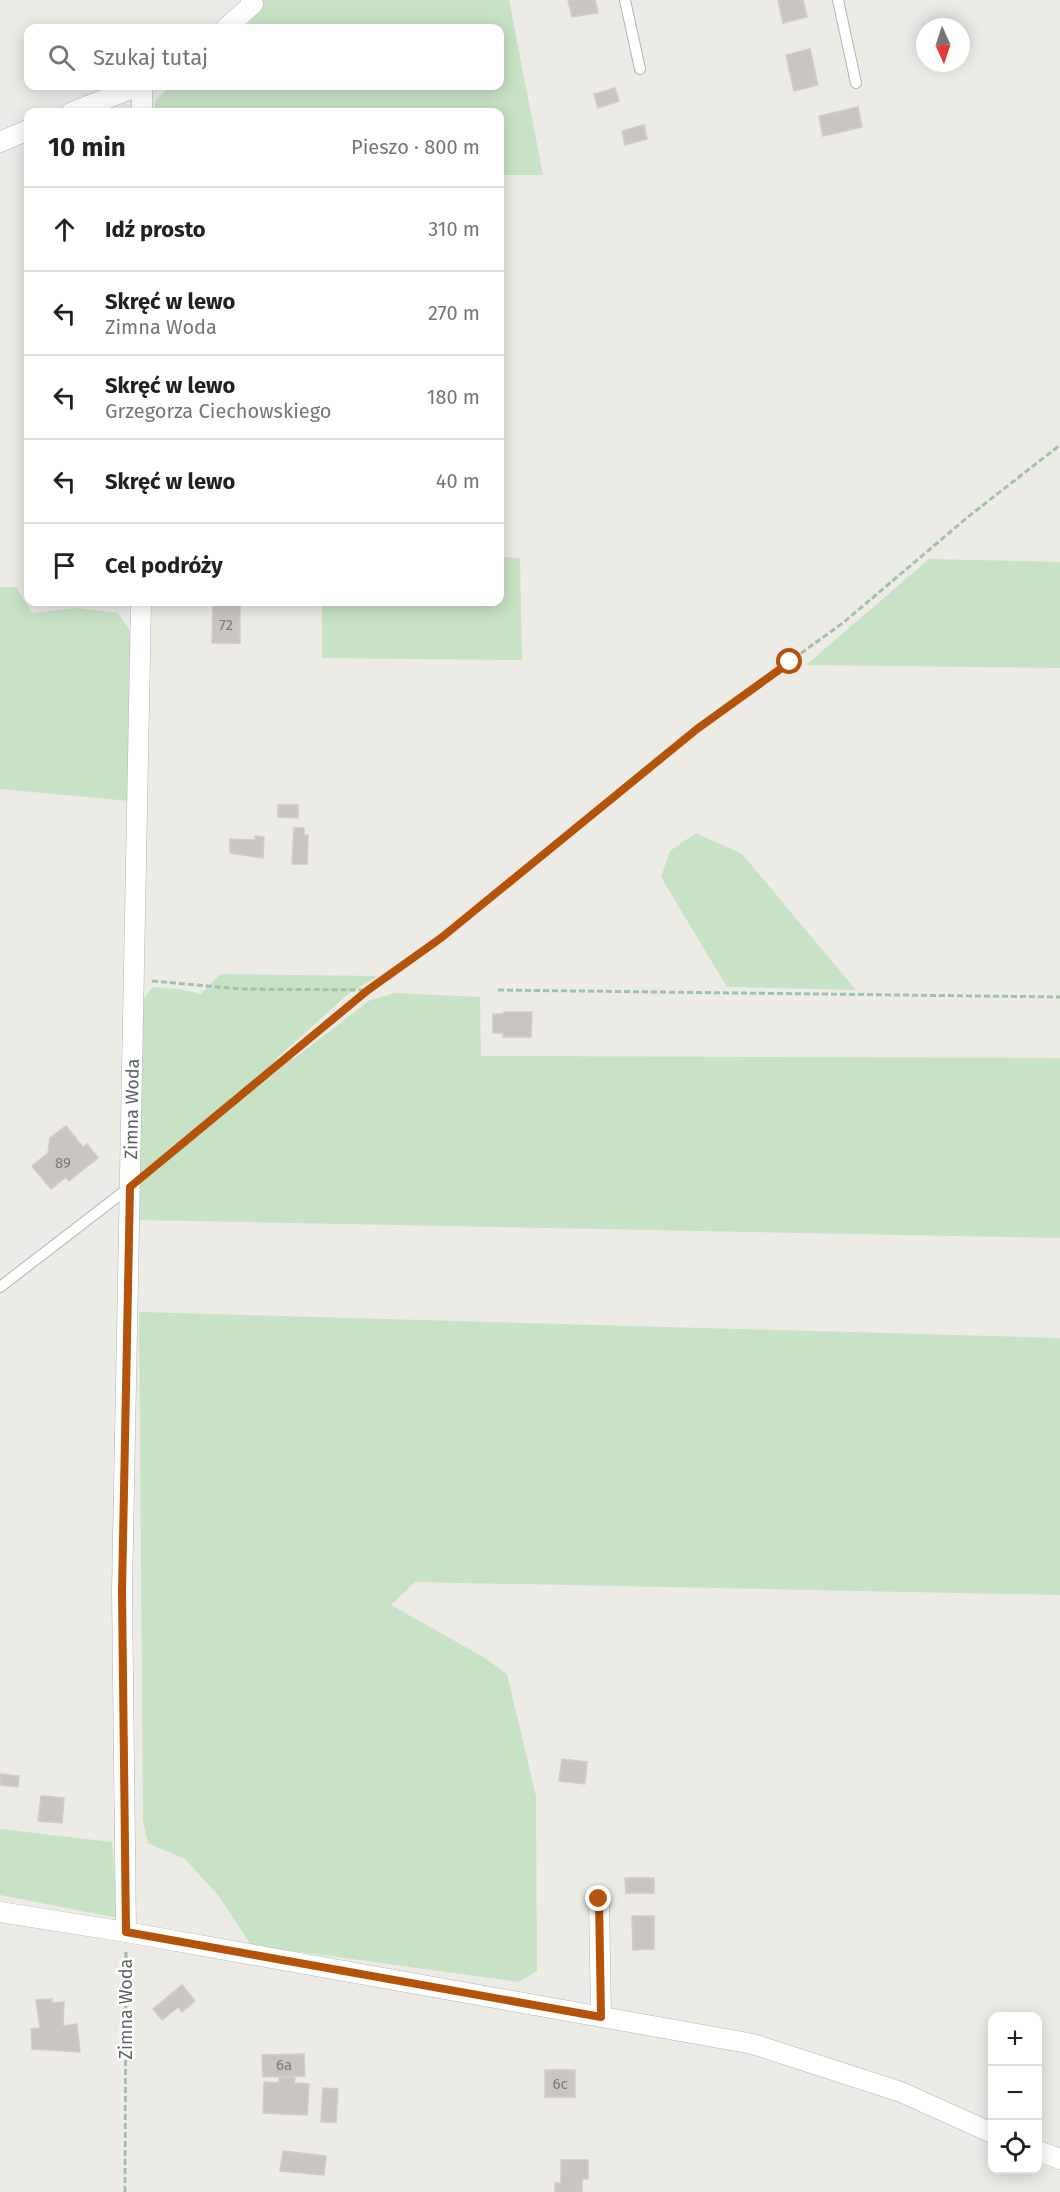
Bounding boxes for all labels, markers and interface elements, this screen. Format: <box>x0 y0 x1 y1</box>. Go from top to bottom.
north arrow <box>916 18 970 72</box>
search box <box>24 24 504 90</box>
icon: search <box>45 41 78 74</box>
text: Szukaj tutaj <box>93 44 208 71</box>
text: 10 min <box>48 132 126 163</box>
text: Pieszo · 800 m <box>351 135 480 159</box>
icon: ahead <box>48 213 81 246</box>
text: Idź prosto <box>105 216 206 243</box>
text: 310 m <box>428 217 480 241</box>
text: Skręć w lewo <box>105 288 235 315</box>
icon: left <box>48 297 81 330</box>
text: 270 m <box>428 301 480 325</box>
text: Zimna Woda <box>105 315 217 339</box>
text: Skręć w lewo <box>105 372 235 399</box>
icon: left <box>48 381 81 414</box>
text: 180 m <box>427 385 480 409</box>
text: Grzegorza Ciechowskiego <box>105 399 331 423</box>
icon: left <box>48 465 81 498</box>
text: Skręć w lewo <box>105 468 235 495</box>
text: 40 m <box>436 469 480 493</box>
icon: arrive <box>48 549 81 582</box>
text: Cel podróży <box>105 552 223 579</box>
house number: 72 <box>219 616 233 634</box>
route start <box>776 648 802 674</box>
street label: Zimna Woda <box>120 1058 144 1160</box>
house number: 89 <box>55 1154 71 1172</box>
route end <box>585 1885 611 1911</box>
street label: Zimna Woda <box>115 1959 137 2059</box>
map controls <box>988 2012 1042 2174</box>
button: + <box>988 2012 1042 2066</box>
house number: 6a <box>276 2056 292 2074</box>
button: − <box>988 2066 1042 2120</box>
house number: 6c <box>552 2075 568 2093</box>
button: locate <box>988 2120 1042 2174</box>

